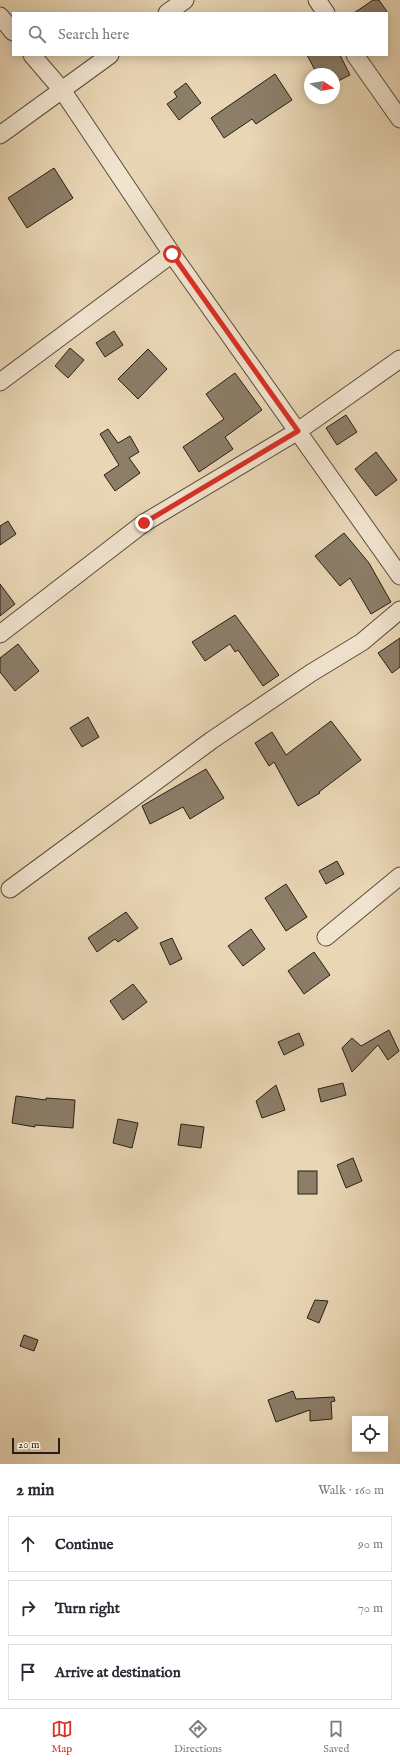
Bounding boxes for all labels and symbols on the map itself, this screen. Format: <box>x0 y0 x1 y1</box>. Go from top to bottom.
north arrow <box>304 68 340 104</box>
route start <box>163 245 181 263</box>
route end <box>135 514 153 532</box>
scale bar <box>12 1436 60 1455</box>

